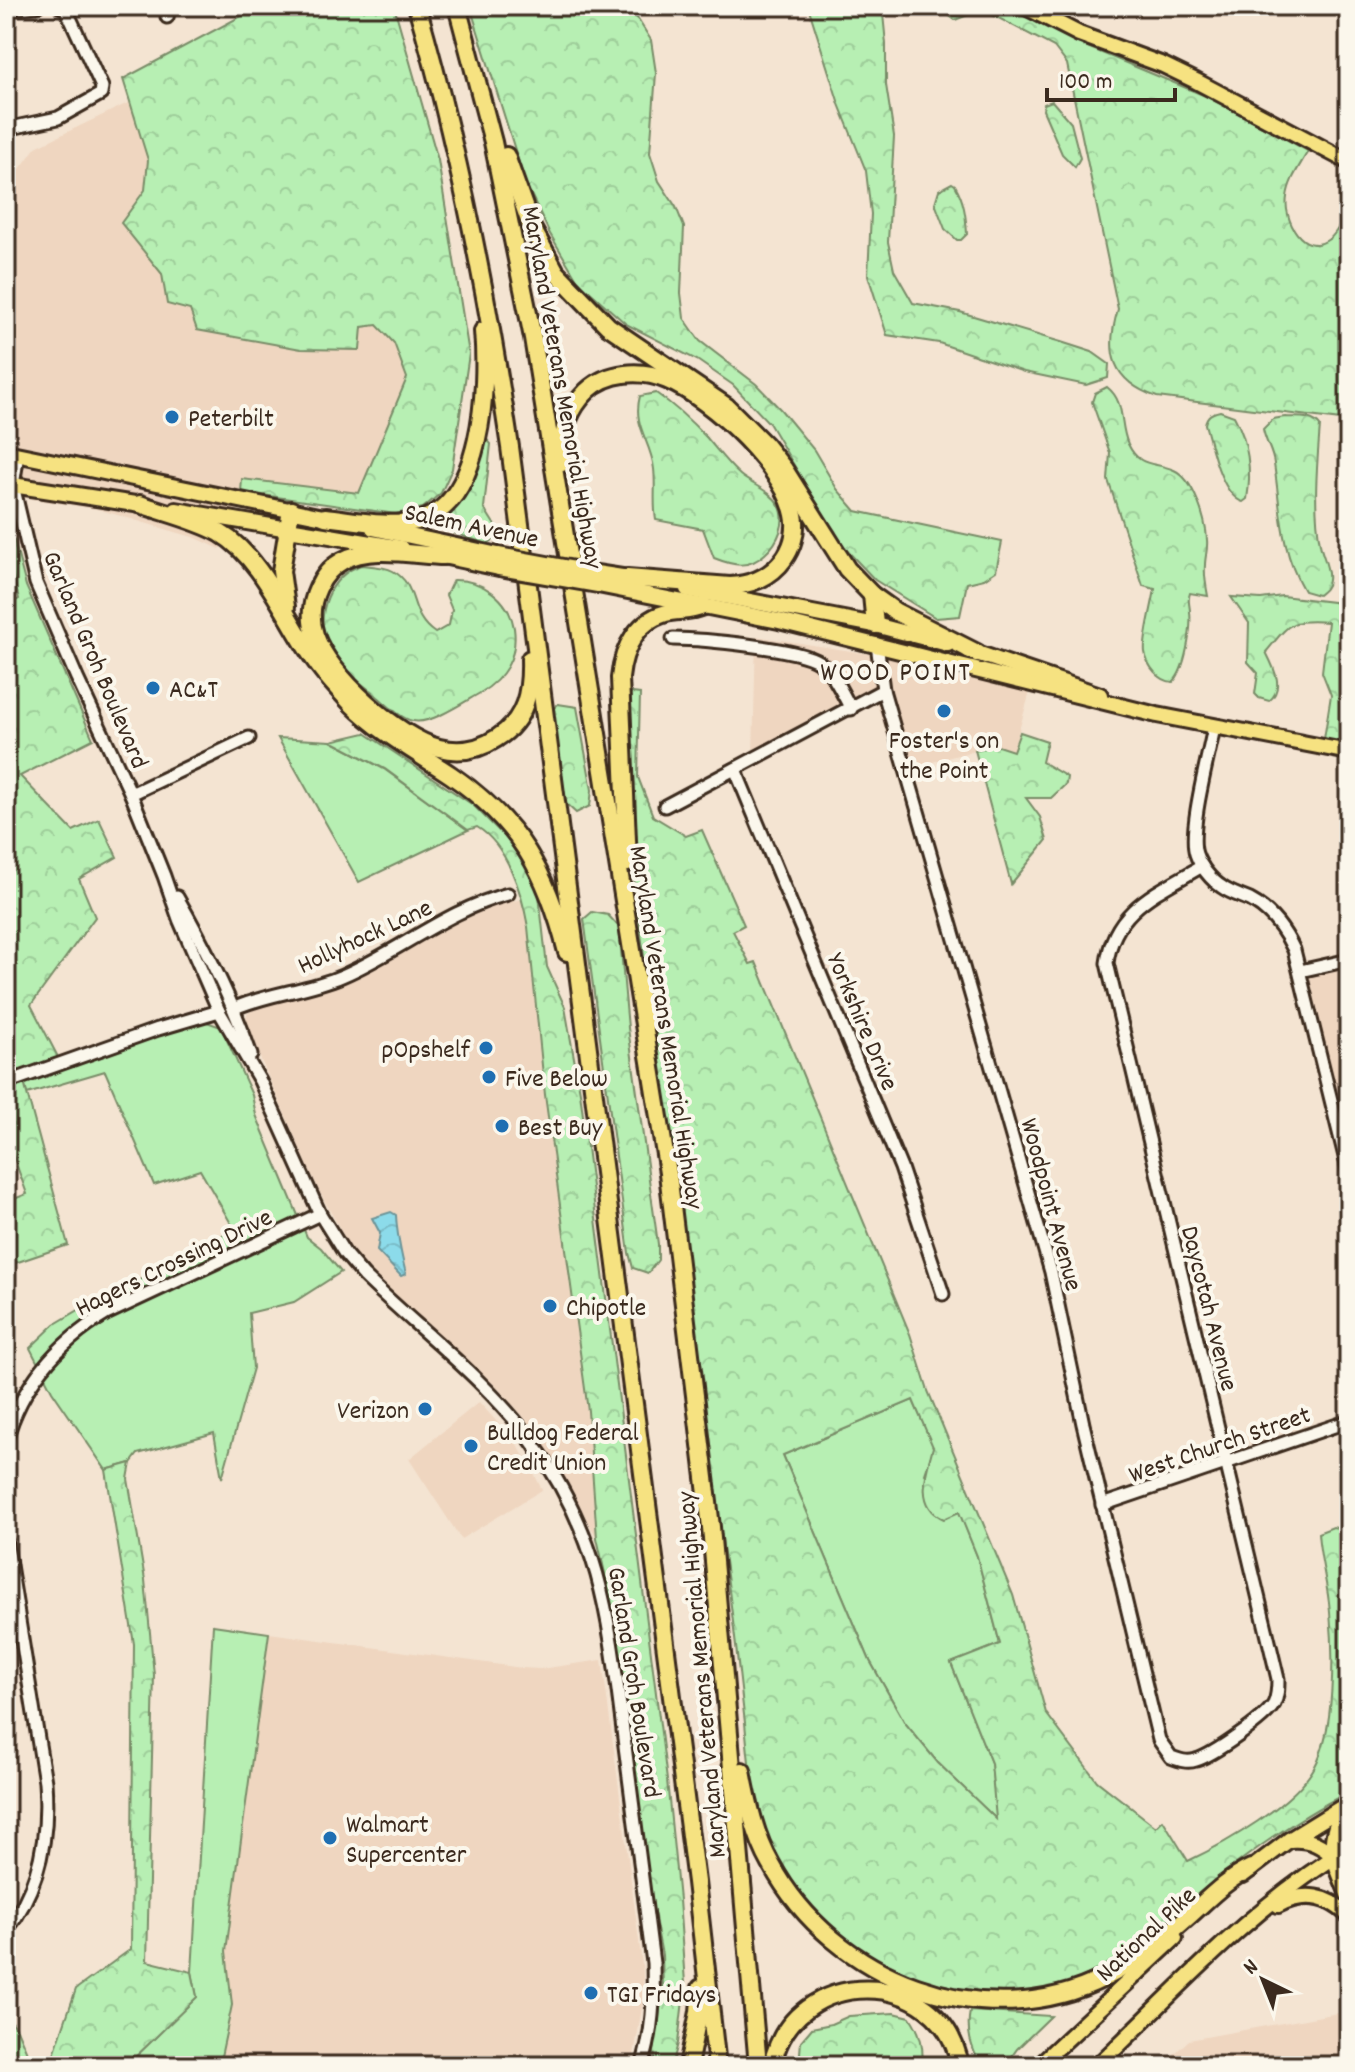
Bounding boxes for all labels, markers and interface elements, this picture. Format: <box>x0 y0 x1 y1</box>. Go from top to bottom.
scale bar <box>1047 52 1175 102</box>
text: 100 m <box>1059 66 1112 100</box>
street label: Maryland Veterans Memorial Highway <box>510 203 611 572</box>
place label: Peterbilt <box>188 402 274 439</box>
marker: Peterbilt <box>163 408 181 426</box>
street label: Salem Avenue <box>401 495 542 560</box>
street label: Garland Groh Boulevard <box>31 546 156 775</box>
district label: WOOD POINT <box>820 655 972 695</box>
place label: AC&T <box>169 673 218 710</box>
marker: AC&T <box>144 679 162 697</box>
marker: Foster's on the Point <box>935 702 953 720</box>
place label: Foster's on the Point <box>889 724 999 791</box>
street label: Maryland Veterans Memorial Highway <box>618 843 712 1212</box>
street label: Hollyhock Lane <box>292 891 439 985</box>
street label: Yorkshire Drive <box>815 948 906 1097</box>
place label: pOpshelf <box>381 1033 471 1070</box>
marker: pOpshelf <box>477 1039 495 1057</box>
place label: Five Below <box>505 1062 608 1099</box>
marker: Five Below <box>480 1068 498 1086</box>
place label: Best Buy <box>518 1111 603 1148</box>
street label: Woodpoint Avenue <box>1009 1114 1090 1295</box>
marker: Best Buy <box>493 1117 511 1135</box>
street label: Hagers Crossing Drive <box>70 1200 279 1328</box>
street label: Daycotah Avenue <box>1169 1222 1246 1395</box>
place label: Chipotle <box>566 1291 646 1328</box>
marker: Chipotle <box>541 1297 559 1315</box>
place label: Verizon <box>337 1394 409 1431</box>
street label: West Church Street <box>1124 1398 1316 1495</box>
marker: Verizon <box>416 1400 434 1418</box>
place label: Bulldog Federal Credit Union <box>487 1416 639 1483</box>
marker: Bulldog Federal Credit Union <box>462 1437 480 1455</box>
street label: Maryland Veterans Memorial Highway <box>669 1490 738 1859</box>
street label: Garland Groh Boulevard <box>596 1564 669 1801</box>
place label: Walmart Supercenter <box>346 1808 467 1875</box>
marker: Walmart Supercenter <box>321 1829 339 1847</box>
street label: National Pike <box>1089 1879 1206 1992</box>
north arrow <box>1223 1940 1303 2020</box>
text: N <box>1237 1953 1266 1983</box>
place label: TGI Fridays <box>607 1978 716 2015</box>
marker: TGI Fridays <box>582 1984 600 2002</box>

